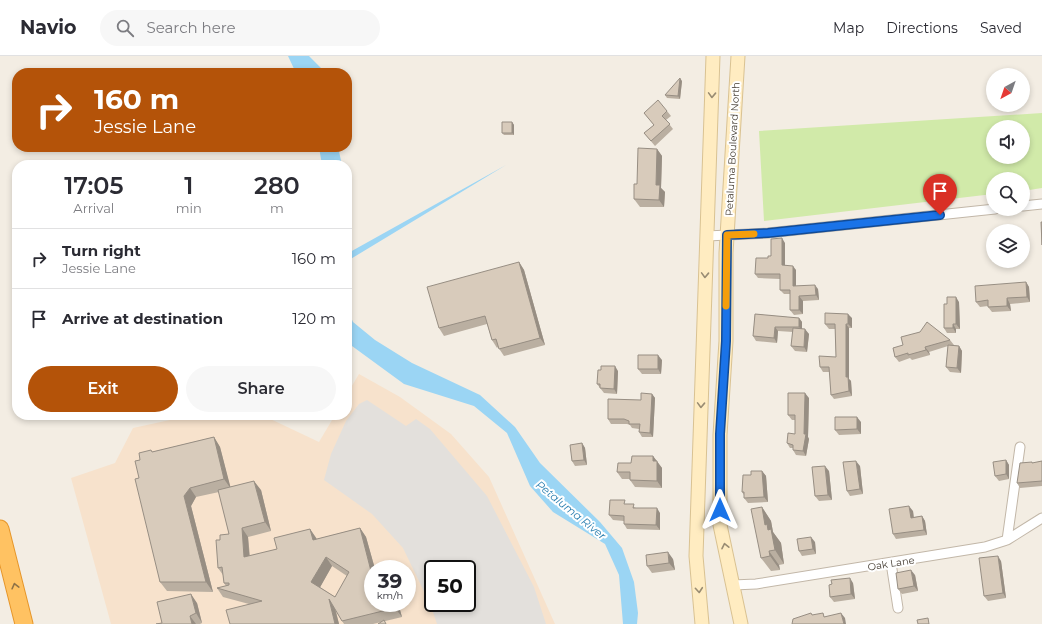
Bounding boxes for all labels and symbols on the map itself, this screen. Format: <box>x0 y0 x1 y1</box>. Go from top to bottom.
north arrow <box>986 68 1030 112</box>
street label: Petaluma Boulevard North <box>722 82 743 216</box>
one-way arrow <box>708 92 716 98</box>
pin <box>923 174 957 215</box>
one-way arrow <box>701 272 709 278</box>
one-way arrow <box>697 402 705 408</box>
water label: Petaluma River <box>533 477 609 543</box>
position arrow <box>699 489 741 531</box>
one-way arrow <box>721 543 729 550</box>
street label: Oak Lane <box>867 553 916 574</box>
speed limit sign: 50 <box>424 560 476 612</box>
one-way arrow <box>11 583 19 589</box>
one-way arrow <box>695 587 704 593</box>

